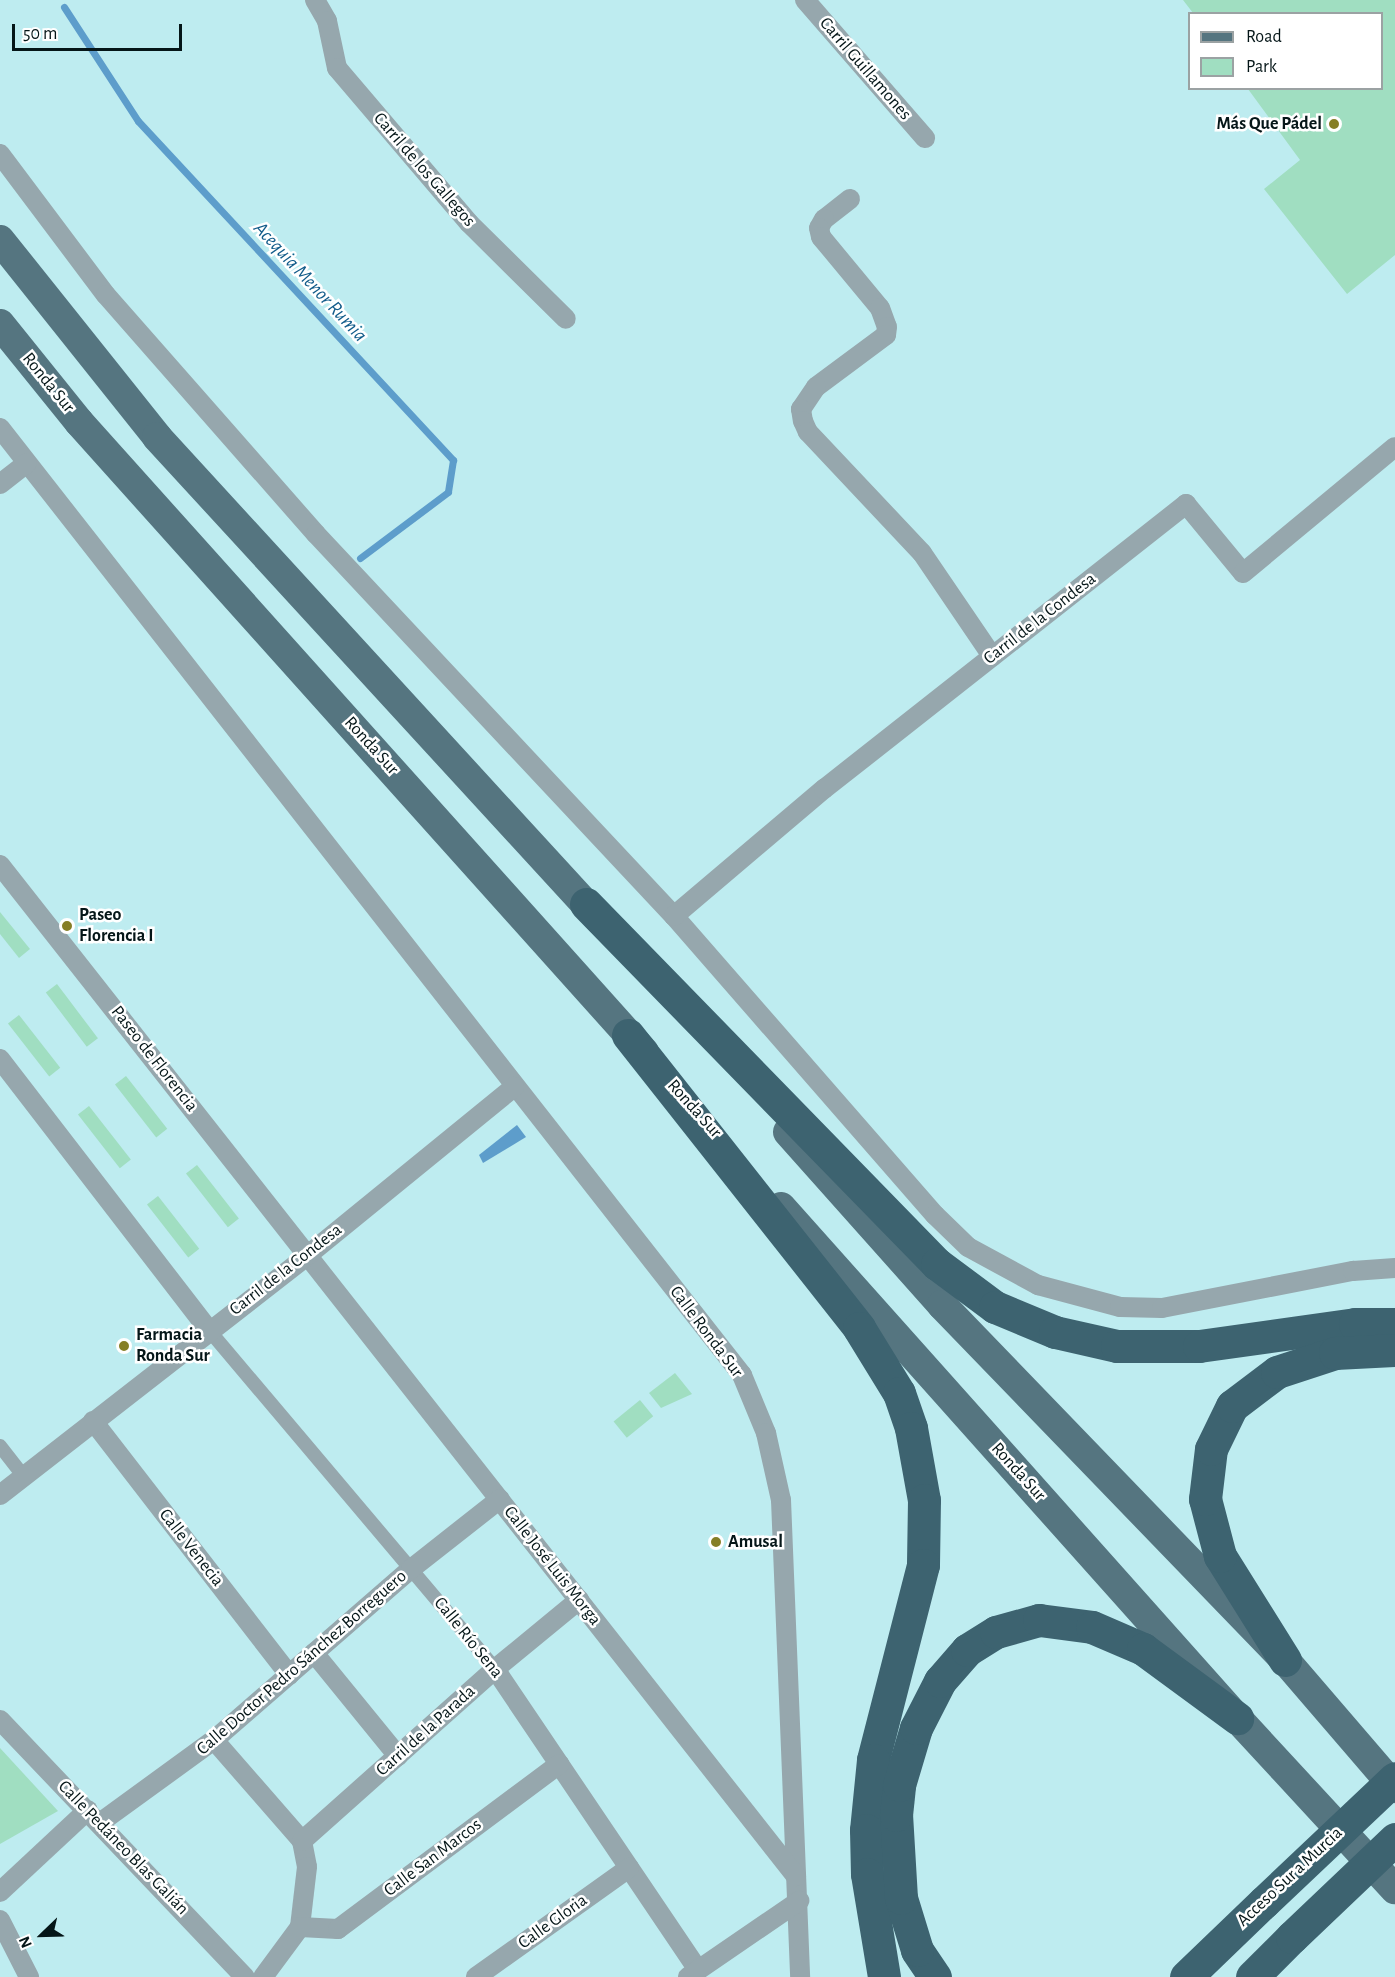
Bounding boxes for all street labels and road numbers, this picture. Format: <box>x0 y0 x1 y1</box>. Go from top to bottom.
street label: Carril Guillamones <box>814 13 916 125</box>
street label: Carril de los Gallegos <box>368 108 480 232</box>
street label: Ronda Sur <box>17 349 79 417</box>
street label: Carril de la Condesa <box>979 568 1101 670</box>
street label: Ronda Sur <box>339 712 403 780</box>
street label: Paseo de Florencia <box>106 1002 202 1116</box>
street label: Ronda Sur <box>662 1075 726 1143</box>
street label: Carril de la Condesa <box>225 1219 347 1321</box>
street label: Calle Ronda Sur <box>665 1282 747 1382</box>
street label: Ronda Sur <box>986 1438 1050 1506</box>
street label: Calle José Luis Morga <box>499 1502 605 1630</box>
street label: Calle Venecia <box>154 1505 228 1591</box>
street label: Calle Doctor Pedro Sánchez Borreguero <box>193 1566 411 1760</box>
street label: Calle Río Sena <box>429 1593 507 1683</box>
street label: Carril de la Parada <box>372 1681 480 1781</box>
street label: Calle Pedáneo Blas Galián <box>53 1776 193 1920</box>
street label: Calle San Marcos <box>380 1814 486 1902</box>
street label: Acceso Sur a Murcia <box>1233 1823 1347 1931</box>
street label: Calle Gloria <box>514 1890 592 1954</box>

